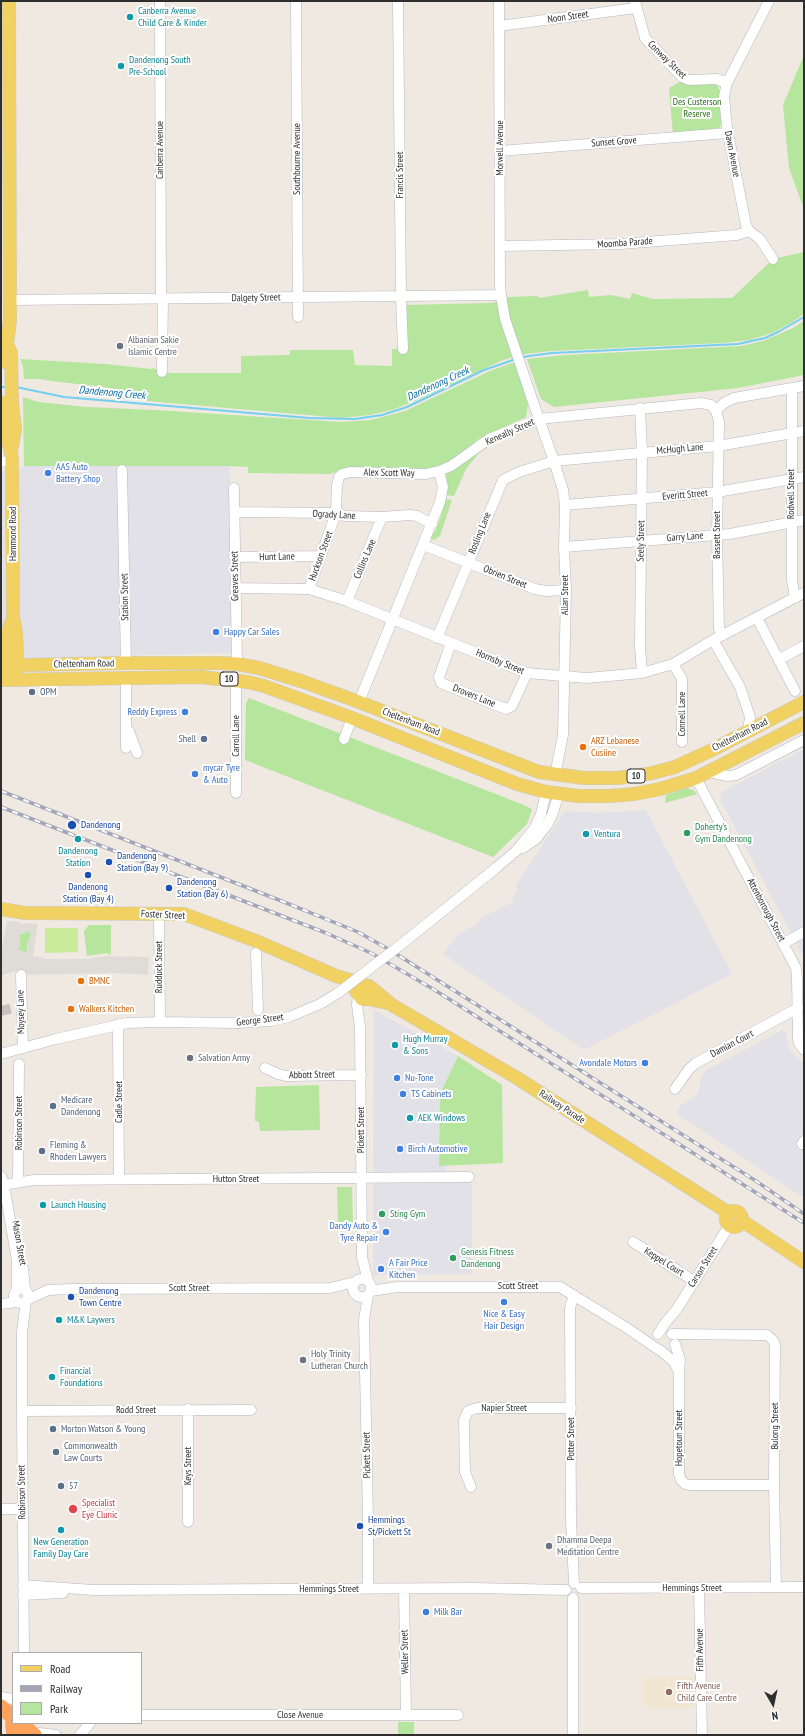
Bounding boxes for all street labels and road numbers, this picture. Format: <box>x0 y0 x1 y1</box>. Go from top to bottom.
street label: Noon Street <box>547 8 589 26</box>
street label: Conway Street <box>645 38 689 82</box>
street label: Morwell Avenue <box>494 120 506 176</box>
street label: Canberra Avenue <box>154 121 166 179</box>
street label: Southbourne Avenue <box>291 123 303 195</box>
street label: Dawn Avenue <box>722 130 742 178</box>
street label: Sunset Grove <box>591 134 637 150</box>
street label: Francis Street <box>394 151 406 199</box>
street label: Moomba Parade <box>597 235 653 251</box>
street label: Dalgety Street <box>231 292 281 304</box>
street label: Keneally Street <box>484 416 536 448</box>
street label: McHugh Lane <box>656 441 704 457</box>
street label: Alex Scott Way <box>363 467 415 479</box>
street label: Rodwell Street <box>785 469 797 519</box>
street label: Everitt Street <box>662 487 708 503</box>
street label: Hammond Road <box>7 507 19 561</box>
street label: Ogrady Lane <box>312 508 356 522</box>
street label: Rosling Lane <box>466 510 494 556</box>
street label: Bassett Street <box>711 511 723 559</box>
street label: Seely Street <box>635 520 647 562</box>
street label: Huckson Street <box>306 529 336 583</box>
street label: Garry Lane <box>666 530 704 544</box>
street label: Collins Lane <box>351 537 379 581</box>
street label: Greaves Street <box>229 551 241 601</box>
street label: Hunt Lane <box>259 551 295 563</box>
street label: Obrien Street <box>481 563 529 591</box>
street label: Station Street <box>119 573 131 621</box>
street label: Allan Street <box>559 575 571 615</box>
street label: Hornsby Street <box>474 647 526 677</box>
street label: Cheltenham Road <box>54 657 114 671</box>
road number: 10 <box>220 672 238 686</box>
street label: Drovers Lane <box>451 682 497 710</box>
street label: Connell Lane <box>676 692 688 736</box>
street label: Cheltenham Road <box>381 706 441 738</box>
street label: Carroll Lane <box>230 715 242 757</box>
street label: Cheltenham Road <box>710 716 770 754</box>
road number: 10 <box>627 769 645 783</box>
street label: Attenborough Street <box>744 876 788 944</box>
street label: Foster Street <box>141 908 185 922</box>
street label: Rudduck Street <box>153 941 165 993</box>
street label: Moysey Lane <box>15 990 27 1034</box>
street label: George Street <box>236 1011 284 1029</box>
street label: Damian Court <box>708 1028 756 1060</box>
street label: Abbott Street <box>289 1069 335 1081</box>
street label: Cadle Street <box>113 1081 125 1123</box>
street label: Railway Parade <box>537 1088 587 1126</box>
street label: Robinson Street <box>13 1096 25 1150</box>
street label: Pickett Street <box>355 1107 367 1153</box>
street label: Hutton Street <box>213 1173 259 1185</box>
street label: Mason Street <box>9 1220 29 1266</box>
street label: Carson Street <box>686 1244 720 1290</box>
street label: Keppel Court <box>642 1245 686 1279</box>
street label: Scott Street <box>498 1280 538 1292</box>
street label: Scott Street <box>169 1282 209 1294</box>
street label: Napier Street <box>481 1402 527 1414</box>
street label: Bulong Street <box>769 1402 781 1450</box>
street label: Rodd Street <box>116 1404 156 1416</box>
street label: Hopetoun Street <box>673 1410 685 1466</box>
street label: Potter Street <box>565 1417 577 1461</box>
street label: Pickett Street <box>361 1432 373 1478</box>
street label: Keys Street <box>182 1447 194 1485</box>
street label: Robinson Street <box>16 1465 28 1519</box>
street label: Hemmings Street <box>662 1582 722 1594</box>
street label: Hemmings Street <box>299 1583 359 1595</box>
street label: Fifth Avenue <box>694 1628 706 1672</box>
street label: Weller Street <box>399 1629 411 1675</box>
street label: Close Avenue <box>277 1709 323 1721</box>

